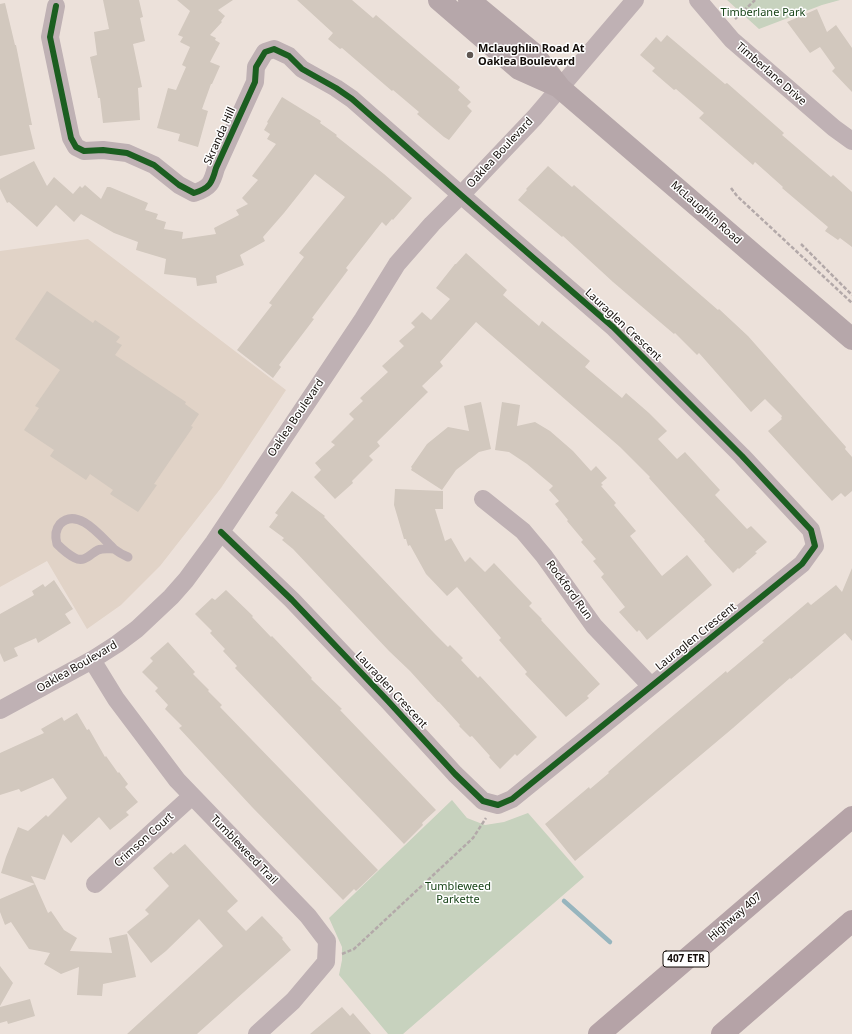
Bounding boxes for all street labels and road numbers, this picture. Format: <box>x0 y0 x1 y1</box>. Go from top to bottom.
street label: Timberlane Drive <box>733 40 809 108</box>
street label: Skranda Hill <box>201 105 239 167</box>
street label: Oaklea Boulevard <box>464 115 536 191</box>
street label: McLaughlin Road <box>668 179 744 247</box>
street label: Lauraglen Crescent <box>582 286 664 364</box>
street label: Oaklea Boulevard <box>265 377 327 459</box>
street label: Rockford Run <box>543 558 595 622</box>
street label: Lauraglen Crescent <box>653 601 739 673</box>
street label: Oaklea Boulevard <box>34 639 120 695</box>
street label: Lauraglen Crescent <box>352 649 430 731</box>
street label: Crimson Court <box>112 810 176 870</box>
street label: Tumbleweed Trail <box>208 813 280 887</box>
street label: Highway 407 <box>705 890 765 944</box>
road number: 407 ETR <box>663 951 709 967</box>

